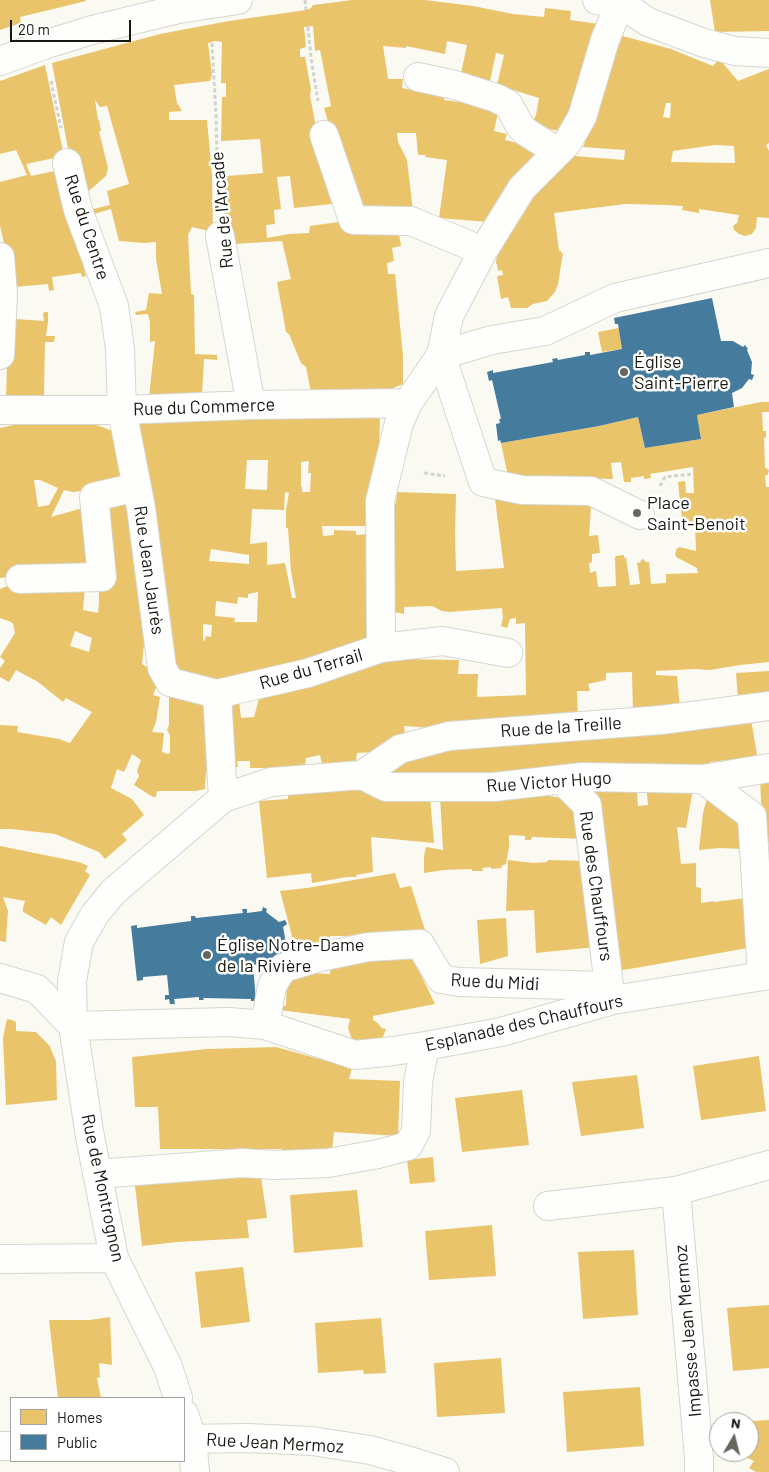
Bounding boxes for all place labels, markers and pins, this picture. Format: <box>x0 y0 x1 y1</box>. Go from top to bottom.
place label: Église Saint-Pierre <box>634 351 729 394</box>
marker: Église Saint-Pierre <box>618 366 630 378</box>
place label: Place Saint-Benoit <box>647 492 746 534</box>
marker: Place Saint-Benoit <box>631 507 643 519</box>
place label: Église Notre-Dame de la Rivière <box>217 934 364 976</box>
marker: Église Notre-Dame de la Rivière <box>201 949 213 961</box>

